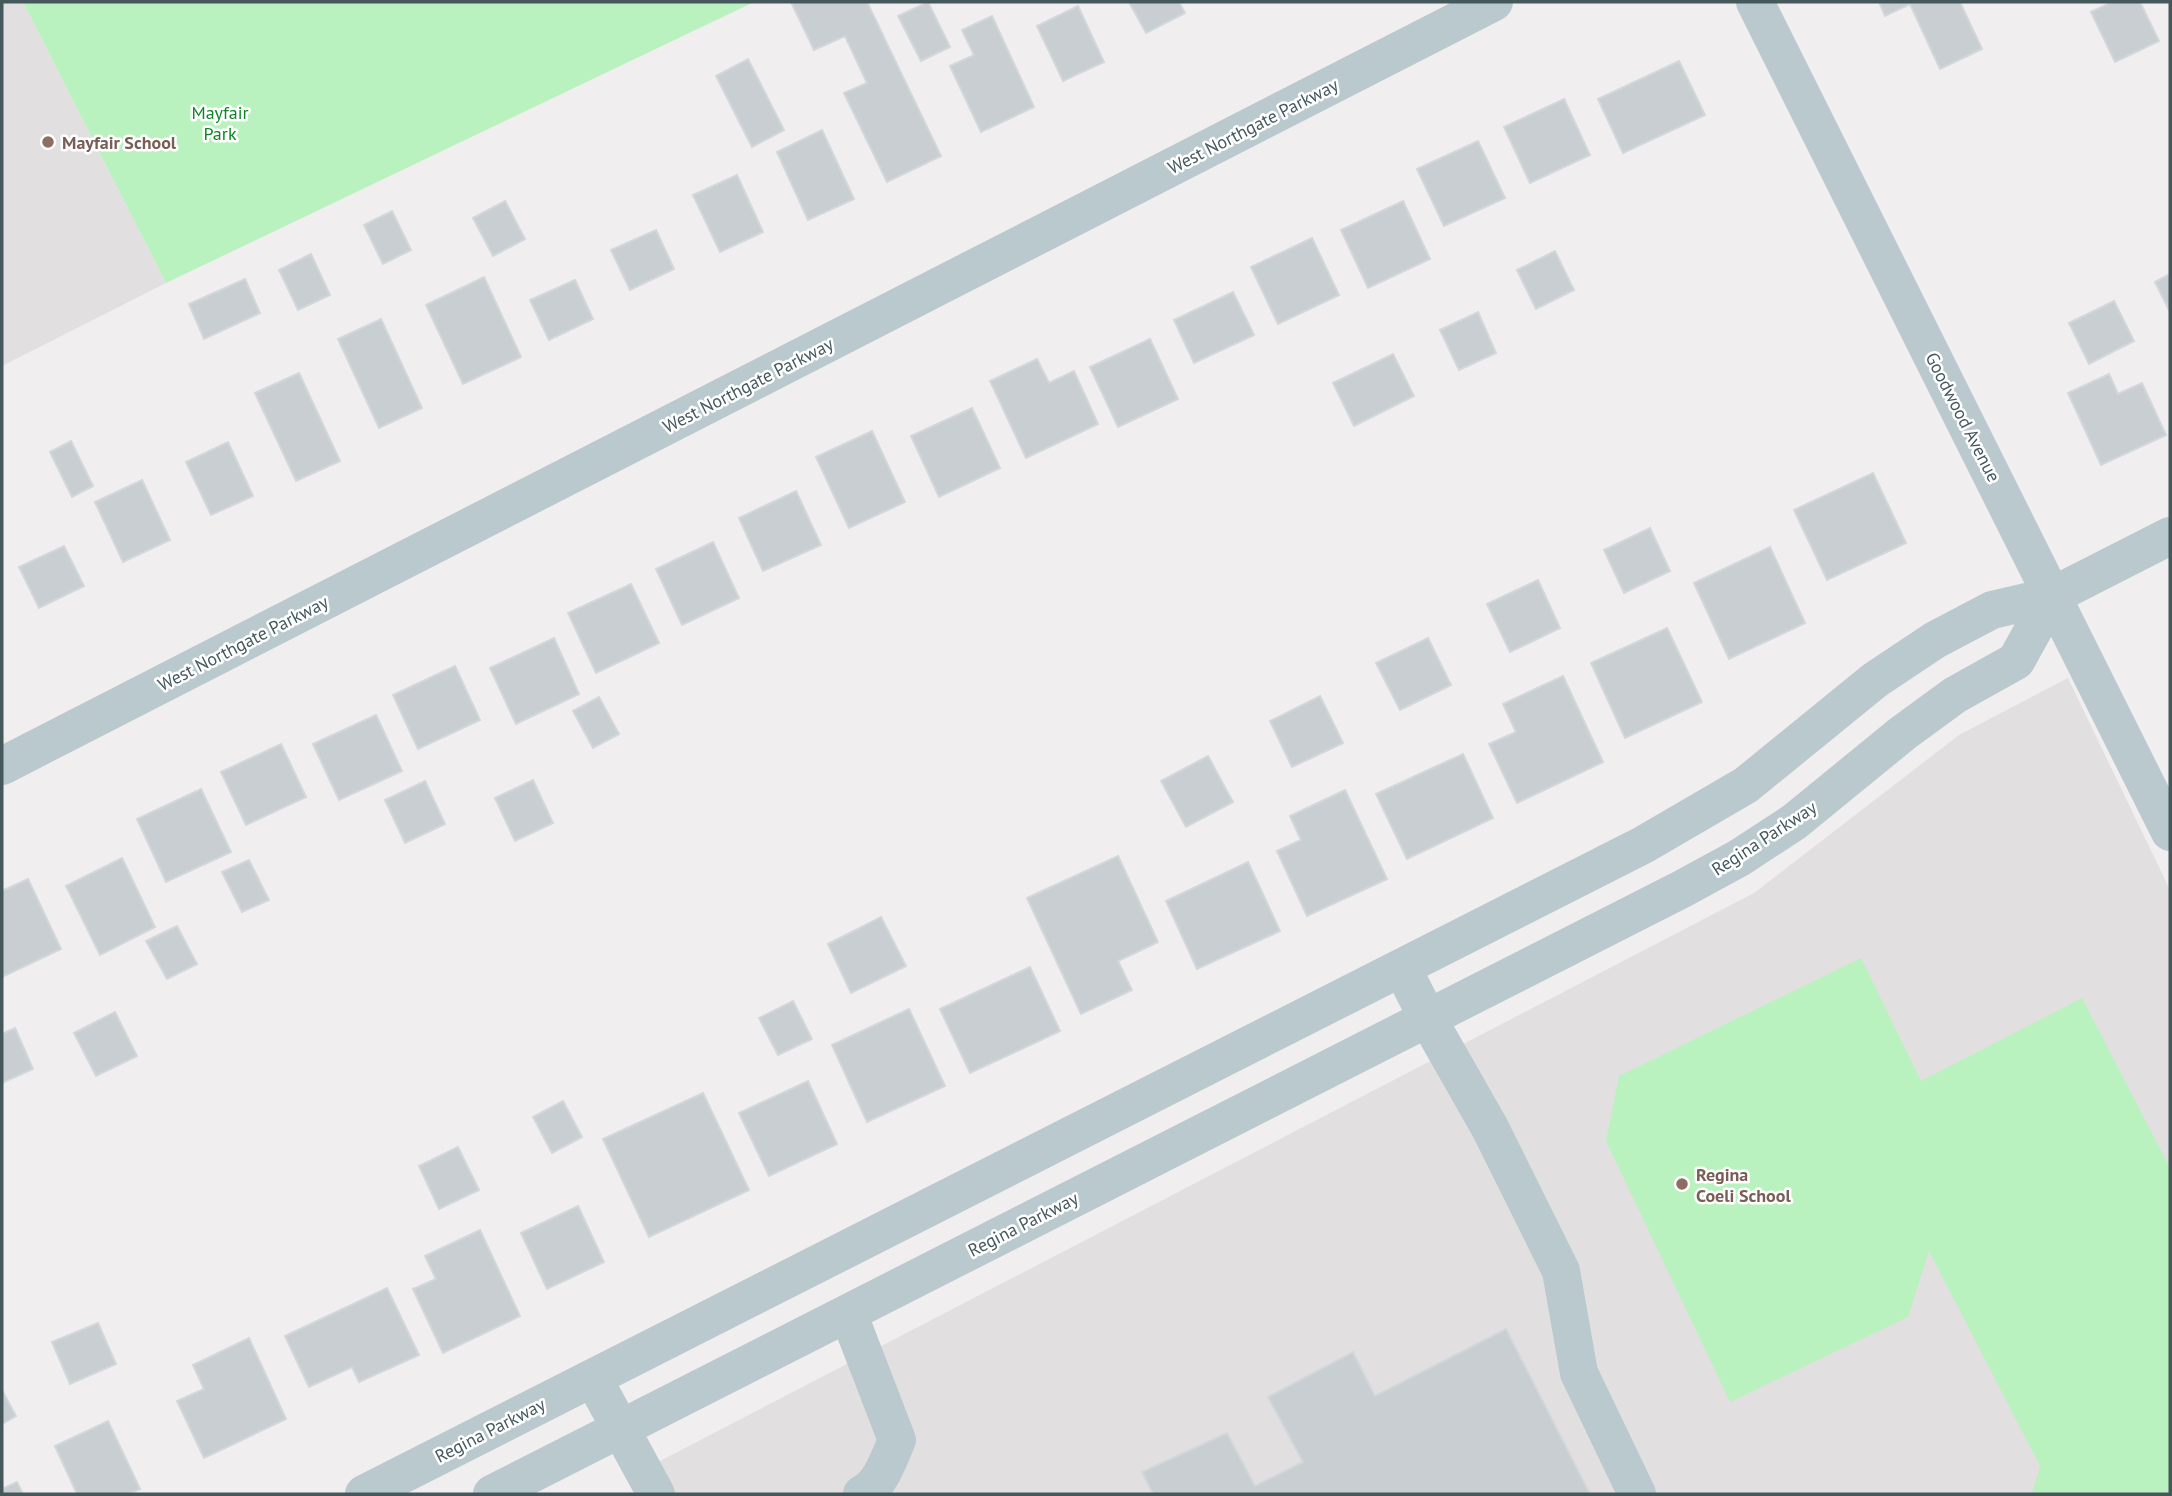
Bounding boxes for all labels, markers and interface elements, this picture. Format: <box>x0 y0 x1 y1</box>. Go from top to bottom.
street label: West Northgate Parkway <box>1164 73 1343 179</box>
park label: Mayfair Park <box>191 101 249 145</box>
place label: Mayfair School <box>62 131 177 154</box>
marker: Mayfair School <box>40 134 56 150</box>
street label: West Northgate Parkway <box>659 332 838 438</box>
street label: Goodwood Avenue <box>1920 348 2006 486</box>
street label: West Northgate Parkway <box>154 590 333 696</box>
street label: Regina Parkway <box>1707 795 1821 880</box>
place label: Regina Coeli School <box>1696 1163 1791 1207</box>
marker: Regina Coeli School <box>1674 1176 1690 1192</box>
street label: Regina Parkway <box>964 1186 1082 1262</box>
street label: Regina Parkway <box>431 1392 549 1468</box>

